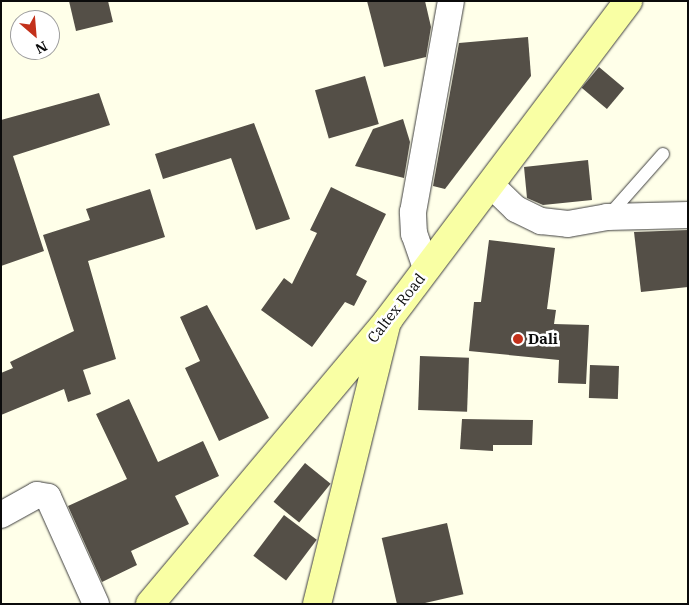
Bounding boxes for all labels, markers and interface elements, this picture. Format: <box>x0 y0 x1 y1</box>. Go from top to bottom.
north arrow <box>10 10 60 60</box>
text: N <box>32 37 50 58</box>
street label: Caltex Road <box>363 270 429 346</box>
place label: Dali <box>528 330 558 348</box>
marker: Dali <box>512 333 524 345</box>

